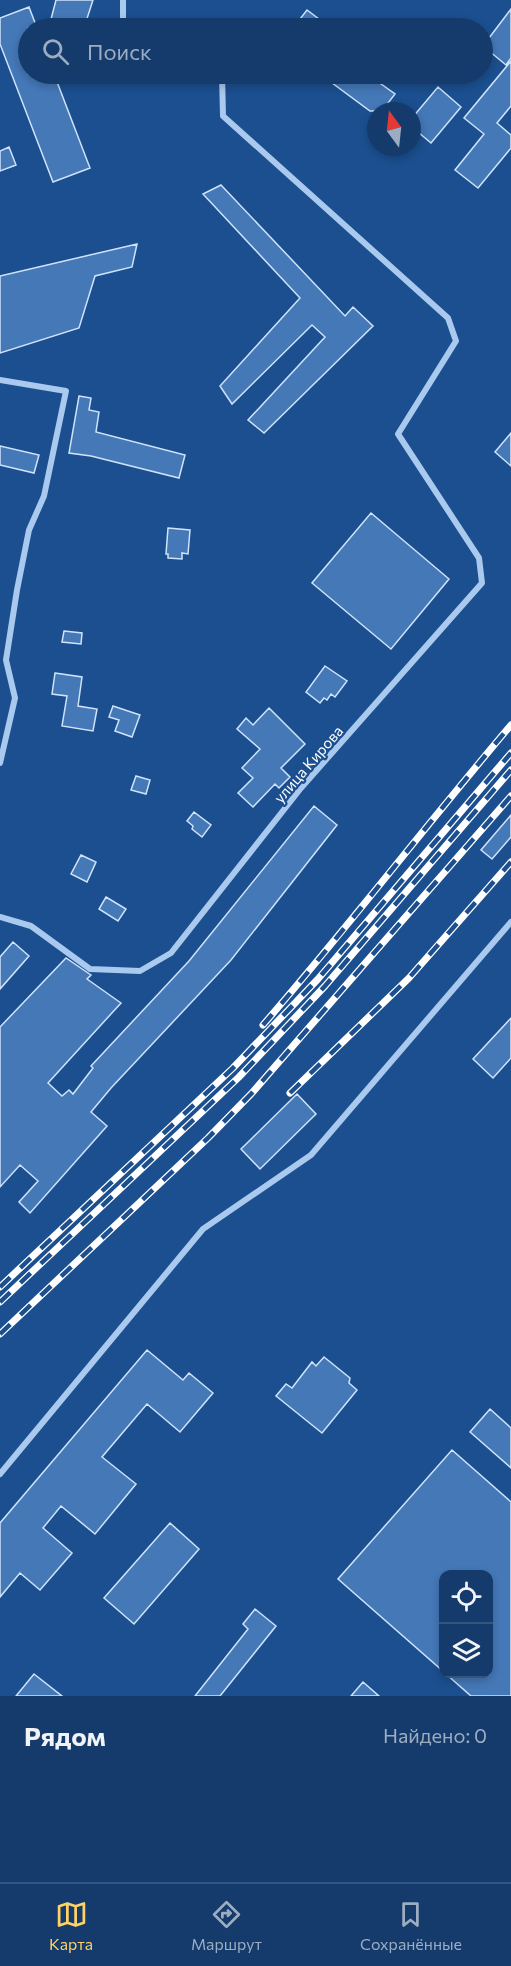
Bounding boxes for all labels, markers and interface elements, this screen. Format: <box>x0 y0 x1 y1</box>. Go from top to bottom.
search box <box>18 18 493 84</box>
icon: search <box>39 35 72 68</box>
text: Поиск <box>87 38 152 65</box>
north arrow <box>367 102 421 156</box>
street label: улица Кирова <box>270 722 346 806</box>
map controls <box>439 1570 493 1678</box>
button: locate <box>439 1570 493 1624</box>
button: layers <box>439 1624 493 1678</box>
text: Рядом <box>24 1720 106 1751</box>
text: Найдено: 0 <box>383 1723 487 1747</box>
tab: Карта <box>49 1898 93 1953</box>
tab: Маршрут <box>191 1898 262 1953</box>
tab: Сохранённые <box>360 1898 462 1953</box>

